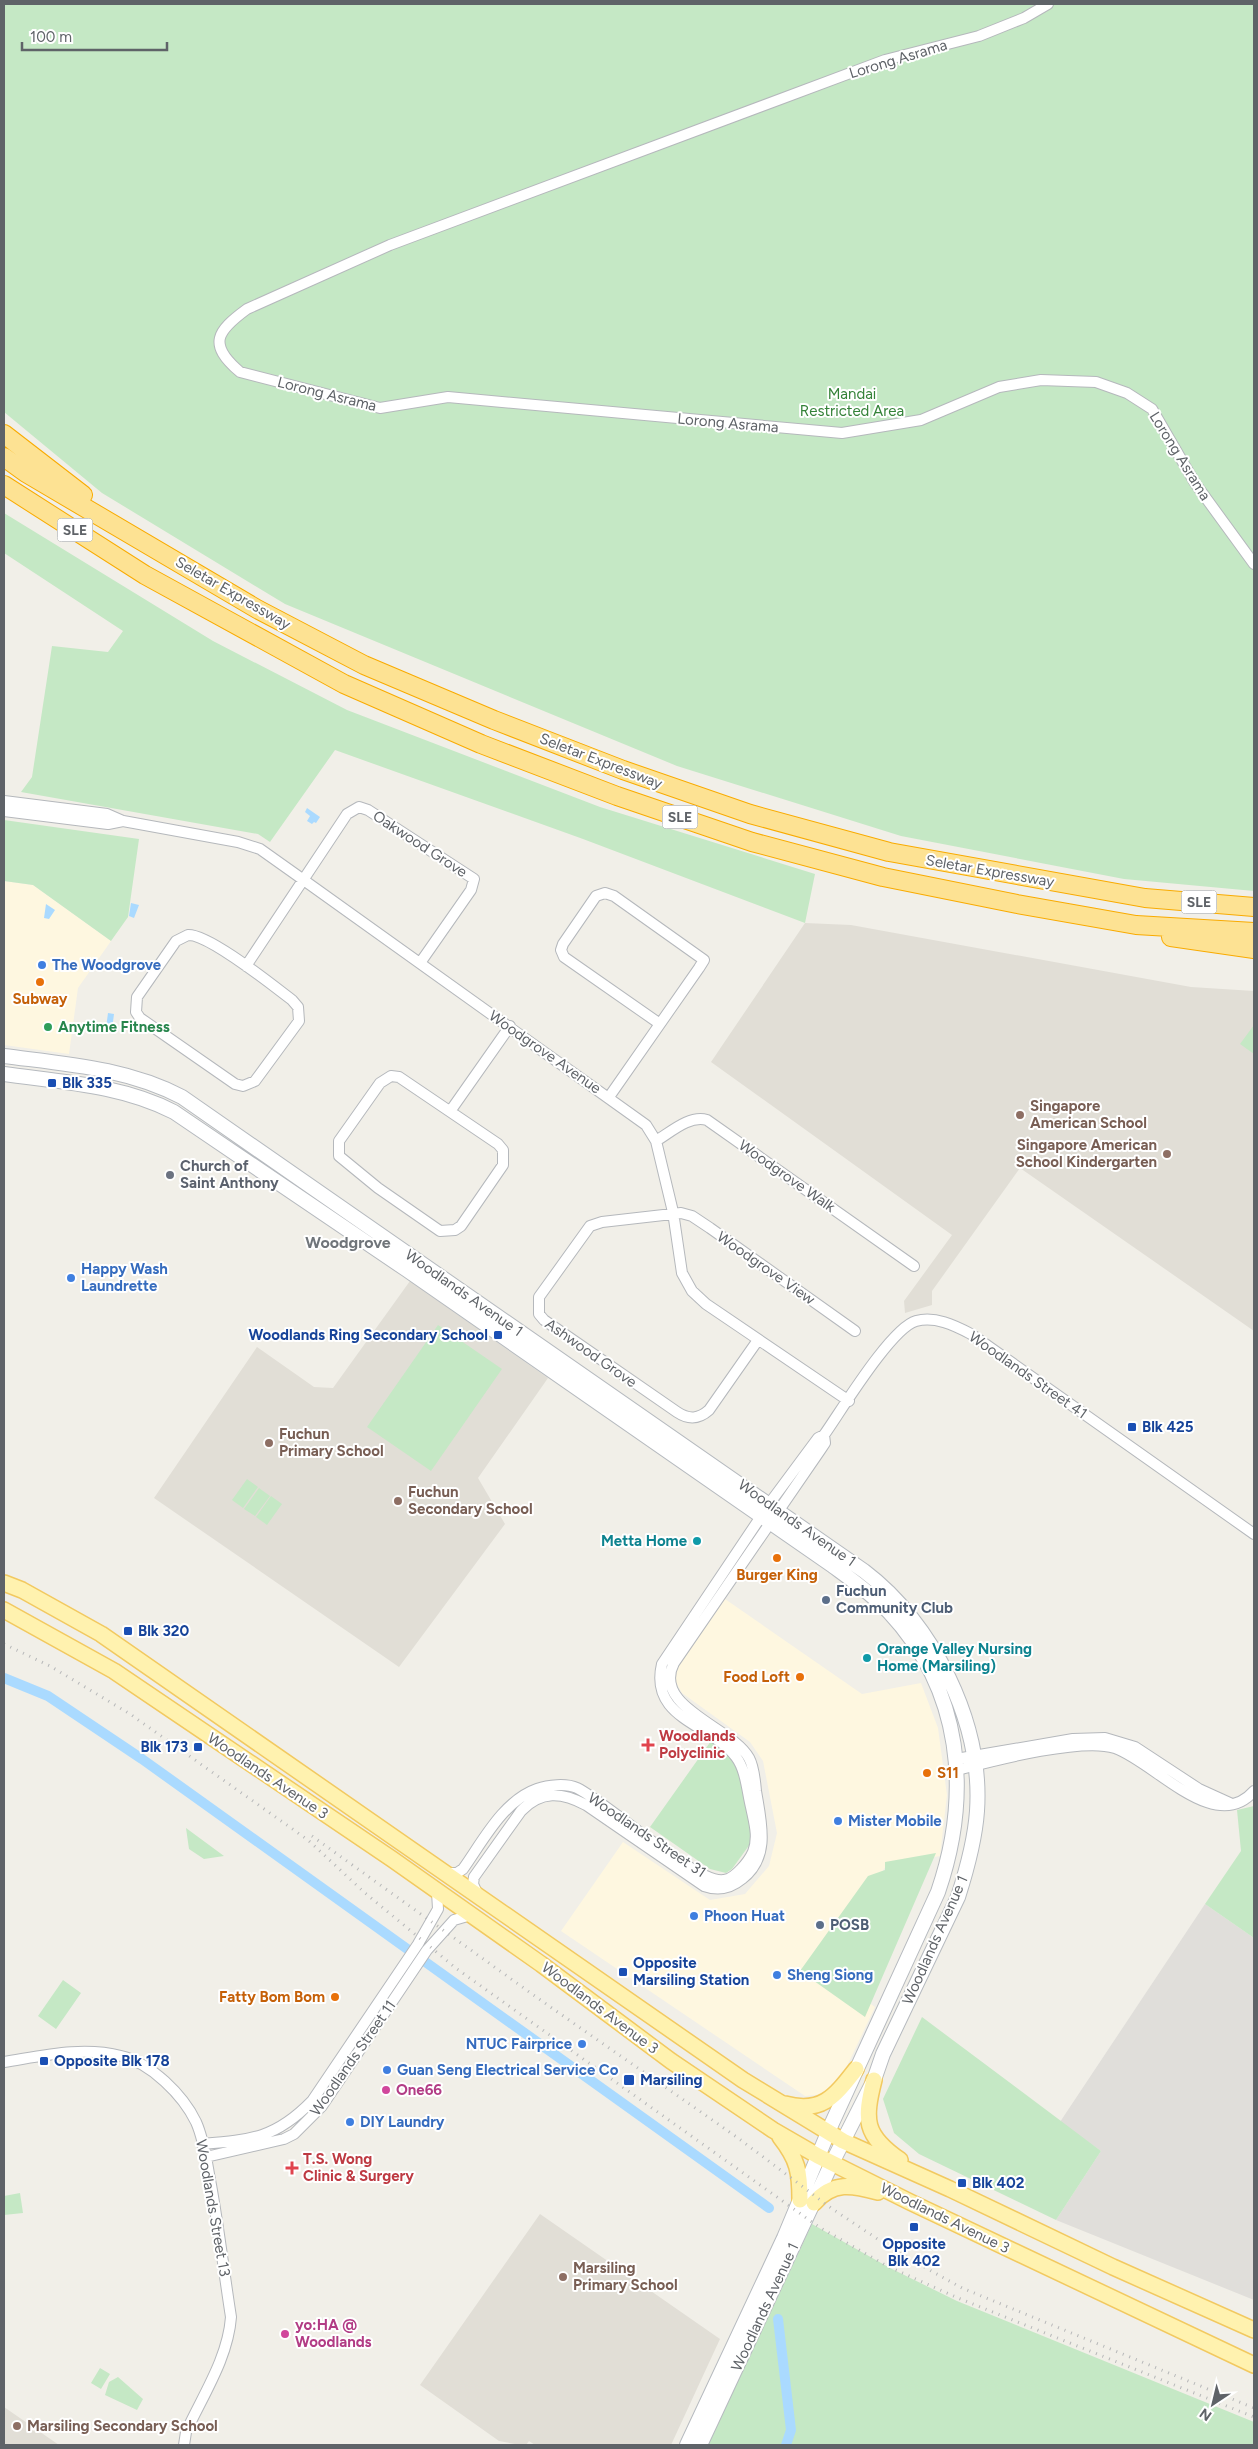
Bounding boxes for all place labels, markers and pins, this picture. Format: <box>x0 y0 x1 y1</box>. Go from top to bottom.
place label: The Woodgrove <box>52 956 162 974</box>
marker: The Woodgrove <box>36 959 48 971</box>
marker: Subway <box>34 976 46 988</box>
place label: Subway <box>13 990 68 1008</box>
place label: Anytime Fitness <box>58 1018 170 1036</box>
marker: Anytime Fitness <box>42 1021 54 1033</box>
place label: Blk 335 <box>62 1074 112 1092</box>
marker: Blk 335 <box>46 1077 58 1089</box>
place label: Singapore American School <box>1030 1097 1147 1132</box>
marker: Singapore American School <box>1014 1109 1026 1121</box>
place label: Singapore American School Kindergarten <box>1016 1136 1157 1171</box>
marker: Singapore American School Kindergarten <box>1161 1148 1173 1160</box>
place label: Church of Saint Anthony <box>180 1157 279 1192</box>
marker: Church of Saint Anthony <box>164 1169 176 1181</box>
place label: Happy Wash Laundrette <box>81 1260 168 1295</box>
marker: Happy Wash Laundrette <box>65 1272 77 1284</box>
place label: Woodlands Ring Secondary School <box>248 1326 488 1344</box>
marker: Woodlands Ring Secondary School <box>492 1329 504 1341</box>
place label: Blk 425 <box>1142 1418 1194 1436</box>
marker: Blk 425 <box>1126 1421 1138 1433</box>
place label: Fuchun Primary School <box>279 1425 384 1460</box>
marker: Fuchun Primary School <box>263 1437 275 1449</box>
place label: Fuchun Secondary School <box>408 1483 533 1518</box>
marker: Fuchun Secondary School <box>392 1495 404 1507</box>
place label: Metta Home <box>601 1532 688 1550</box>
marker: Metta Home <box>691 1535 703 1547</box>
marker: Burger King <box>771 1552 783 1564</box>
place label: Burger King <box>736 1566 818 1584</box>
place label: Fuchun Community Club <box>836 1582 953 1617</box>
marker: Fuchun Community Club <box>820 1594 832 1606</box>
place label: Blk 320 <box>138 1622 190 1640</box>
marker: Blk 320 <box>122 1625 134 1637</box>
place label: Orange Valley Nursing Home (Marsiling) <box>877 1640 1032 1675</box>
marker: Orange Valley Nursing Home (Marsiling) <box>861 1652 873 1664</box>
place label: Food Loft <box>723 1668 790 1686</box>
marker: Food Loft <box>794 1671 806 1683</box>
place label: Woodlands Polyclinic <box>659 1727 736 1762</box>
place label: Blk 173 <box>140 1738 188 1756</box>
marker: Woodlands Polyclinic <box>641 1738 655 1752</box>
marker: Blk 173 <box>192 1741 204 1753</box>
place label: S11 <box>937 1764 959 1782</box>
marker: S11 <box>921 1767 933 1779</box>
place label: Mister Mobile <box>848 1812 942 1830</box>
marker: Mister Mobile <box>832 1815 844 1827</box>
place label: Phoon Huat <box>704 1907 785 1925</box>
marker: Phoon Huat <box>688 1910 700 1922</box>
place label: POSB <box>830 1916 869 1934</box>
marker: POSB <box>814 1919 826 1931</box>
place label: Opposite Marsiling Station <box>633 1954 749 1989</box>
marker: Opposite Marsiling Station <box>617 1966 629 1978</box>
place label: Sheng Siong <box>787 1966 873 1984</box>
marker: Sheng Siong <box>771 1969 783 1981</box>
place label: Fatty Bom Bom <box>219 1988 325 2006</box>
marker: Fatty Bom Bom <box>329 1991 341 2003</box>
place label: NTUC Fairprice <box>466 2035 573 2053</box>
marker: NTUC Fairprice <box>576 2038 588 2050</box>
place label: Opposite Blk 178 <box>54 2052 170 2070</box>
marker: Opposite Blk 178 <box>38 2055 50 2067</box>
place label: Guan Seng Electrical Service Co <box>397 2061 619 2079</box>
marker: Guan Seng Electrical Service Co <box>381 2064 393 2076</box>
place label: Marsiling <box>640 2071 703 2089</box>
marker: Marsiling <box>622 2073 636 2087</box>
place label: One66 <box>396 2081 442 2099</box>
marker: One66 <box>380 2084 392 2096</box>
place label: DIY Laundry <box>360 2113 445 2131</box>
marker: DIY Laundry <box>344 2116 356 2128</box>
place label: T.S. Wong Clinic & Surgery <box>303 2150 414 2185</box>
marker: T.S. Wong Clinic & Surgery <box>285 2161 299 2175</box>
place label: Blk 402 <box>972 2174 1025 2192</box>
marker: Blk 402 <box>956 2177 968 2189</box>
marker: Opposite Blk 402 <box>908 2221 920 2233</box>
place label: Opposite Blk 402 <box>882 2235 947 2270</box>
place label: Marsiling Primary School <box>573 2259 678 2294</box>
marker: Marsiling Primary School <box>557 2271 569 2283</box>
place label: yo:HA @ Woodlands <box>295 2316 372 2351</box>
marker: yo:HA @ Woodlands <box>279 2328 291 2340</box>
place label: Marsiling Secondary School <box>27 2417 218 2435</box>
marker: Marsiling Secondary School <box>11 2420 23 2432</box>

